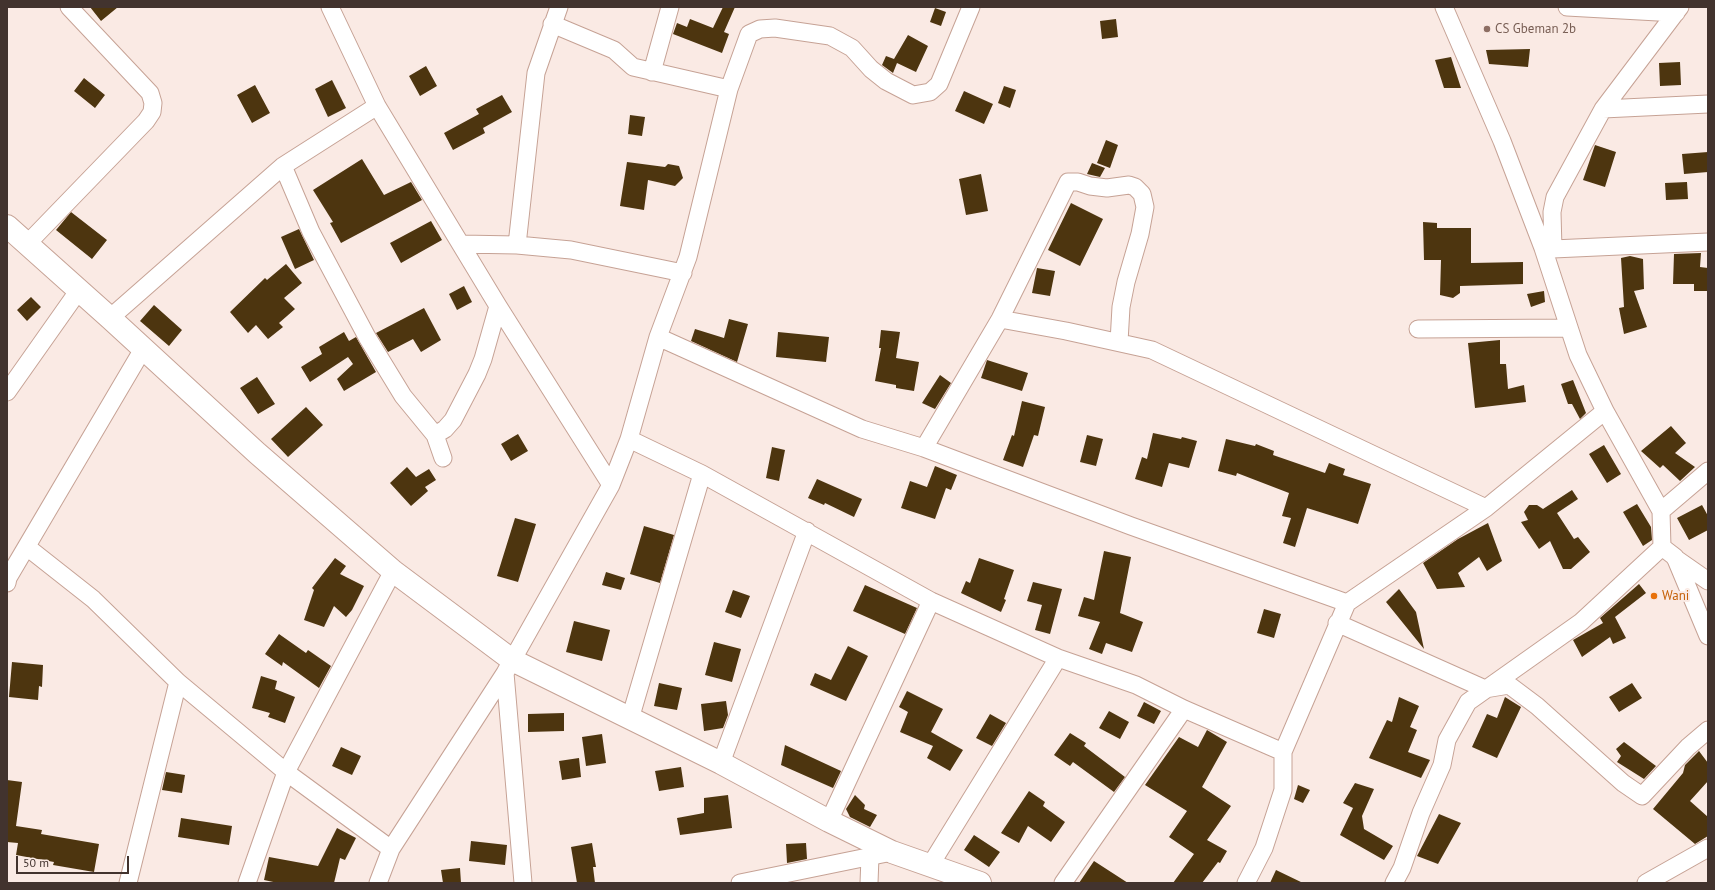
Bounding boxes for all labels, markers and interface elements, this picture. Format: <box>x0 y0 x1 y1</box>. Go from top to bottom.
place label: CS Gbeman 2b <box>1495 21 1576 37</box>
marker: CS Gbeman 2b <box>1482 24 1492 34</box>
place label: Wani <box>1662 588 1689 604</box>
marker: Wani <box>1649 591 1659 601</box>
scale bar <box>18 848 131 874</box>
text: 50 m <box>23 855 49 870</box>

